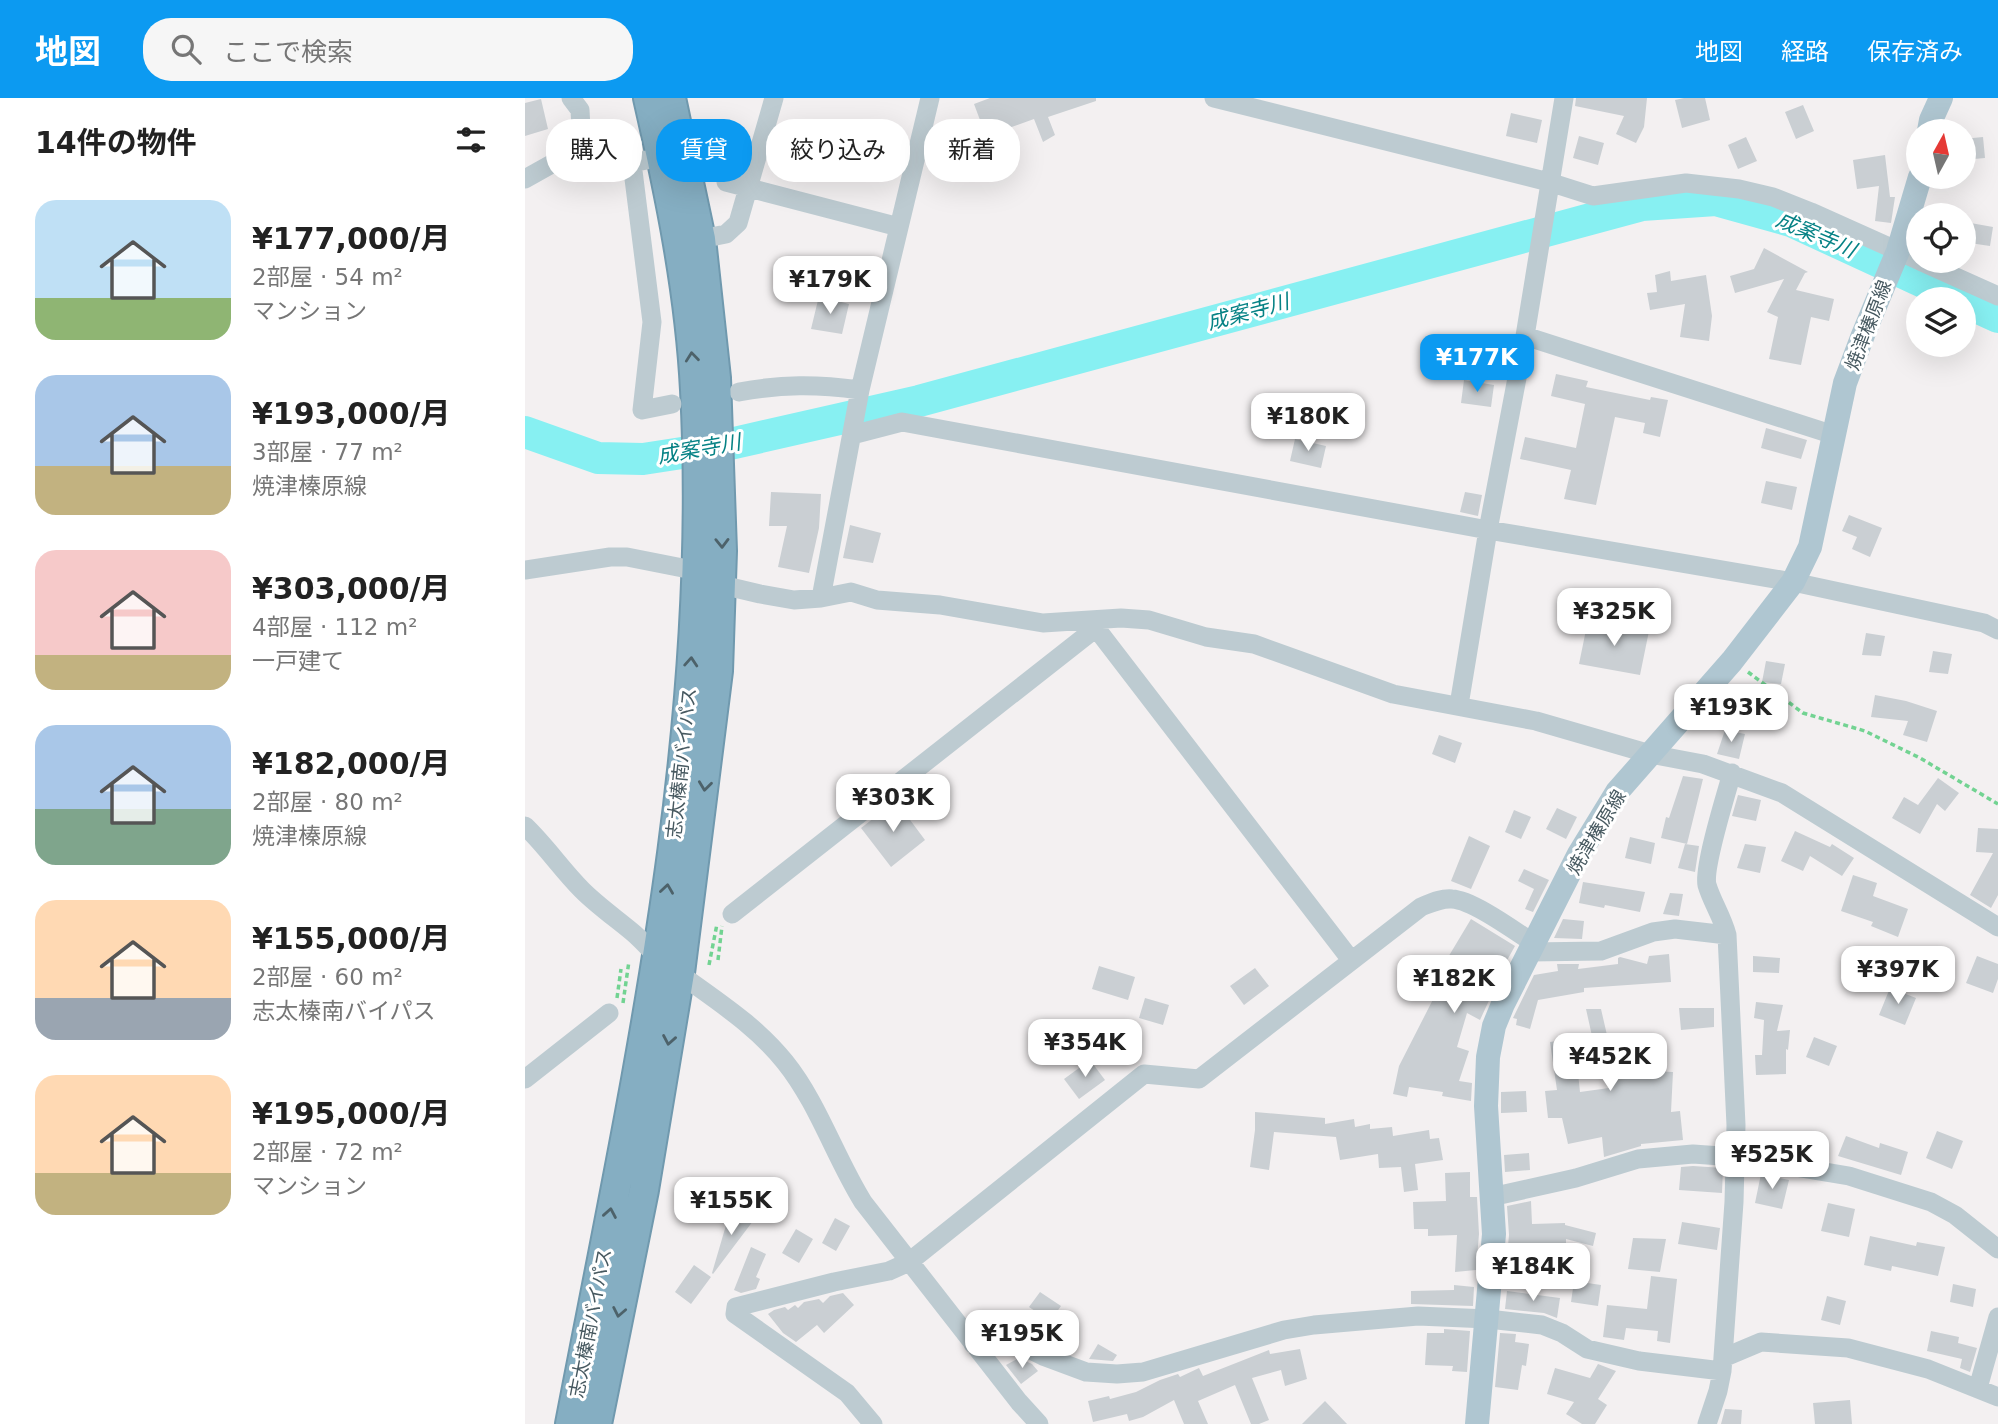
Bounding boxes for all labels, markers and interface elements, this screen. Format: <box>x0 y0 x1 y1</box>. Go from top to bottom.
search box <box>143 18 633 81</box>
icon: search <box>167 30 205 68</box>
text: 地図 <box>35 32 101 71</box>
text: ここで検索 <box>223 37 353 67</box>
text: 地図 <box>1695 38 1743 66</box>
text: 経路 <box>1781 38 1829 66</box>
text: 保存済み <box>1867 38 1963 66</box>
chip: 購入 <box>546 119 642 182</box>
chip: 賃貸 <box>656 119 752 182</box>
chip: 絞り込み <box>766 119 910 182</box>
chip: 新着 <box>924 119 1020 182</box>
north arrow <box>1906 119 1976 189</box>
map controls <box>1906 119 1976 357</box>
icon: filters <box>452 121 490 159</box>
text: 14件の物件 <box>35 125 197 160</box>
button: locate <box>1906 203 1976 273</box>
water label: 成案寺川 <box>1773 208 1861 263</box>
text: ¥177,000/月 <box>252 221 450 256</box>
icon: home <box>91 228 175 312</box>
pin: ¥179K <box>781 256 879 316</box>
text: 2部屋 · 54 m² <box>252 264 403 290</box>
text: ¥179K <box>789 266 871 292</box>
street label: 焼津榛原線 <box>1841 277 1895 373</box>
button: layers <box>1906 287 1976 357</box>
water label: 成案寺川 <box>1204 289 1294 334</box>
text: マンション <box>252 298 367 324</box>
pin: ¥177K <box>1428 334 1526 394</box>
text: ¥177K <box>1436 344 1518 370</box>
one-way arrow <box>684 351 699 362</box>
pin: ¥180K <box>1259 394 1357 453</box>
text: ¥193,000/月 <box>252 396 450 431</box>
icon: home <box>91 403 175 487</box>
text: ¥180K <box>1267 403 1349 429</box>
water label: 成案寺川 <box>656 430 744 468</box>
text: 3部屋 · 77 m² <box>252 439 403 465</box>
text: 焼津榛原線 <box>252 473 367 499</box>
one-way arrow <box>714 538 730 548</box>
text: ¥303,000/月 <box>252 571 450 606</box>
icon: home <box>91 578 175 662</box>
pin: ¥325K <box>1565 588 1663 648</box>
text: ¥325K <box>1573 598 1655 624</box>
text: 4部屋 · 112 m² <box>252 614 417 640</box>
text: 一戸建て <box>252 648 344 674</box>
one-way arrow <box>683 657 698 668</box>
pin: ¥193K <box>1682 684 1780 744</box>
street label: 志太榛南バイパス <box>662 686 700 840</box>
text: ¥193K <box>1690 694 1772 720</box>
text: ¥182,000/月 <box>252 746 450 781</box>
icon: home <box>91 753 175 837</box>
pin: ¥303K <box>844 774 942 834</box>
one-way arrow <box>697 780 712 792</box>
text: ¥303K <box>852 784 934 810</box>
street label: 焼津榛原線 <box>1562 786 1630 878</box>
text: 2部屋 · 80 m² <box>252 789 403 815</box>
text: 焼津榛原線 <box>252 823 367 849</box>
one-way arrow <box>660 883 675 894</box>
text: ¥155,000/月 <box>252 921 450 956</box>
icon: home <box>91 928 175 1012</box>
pin: ¥397K <box>1849 946 1947 1006</box>
pin: ¥182K <box>1405 956 1503 1015</box>
text: ¥397K <box>1857 956 1939 982</box>
text: 2部屋 · 60 m² <box>252 964 403 990</box>
text: ¥182K <box>1413 965 1495 991</box>
text: 志太榛南バイパス <box>252 998 436 1024</box>
pin: ¥354K <box>1036 1020 1134 1079</box>
text: ¥354K <box>1044 1029 1126 1055</box>
pin: ¥452K <box>1561 1034 1659 1093</box>
one-way arrow <box>662 1035 677 1046</box>
text: ¥452K <box>1569 1043 1651 1069</box>
text: ¥195,000/月 <box>252 1096 450 1131</box>
icon: home <box>91 1103 175 1187</box>
pin: ¥525K <box>1723 1132 1821 1191</box>
text: 2部屋 · 72 m² <box>252 1139 403 1165</box>
text: ¥525K <box>1731 1141 1813 1167</box>
text: マンション <box>252 1173 367 1199</box>
pin: ¥155K <box>682 1178 780 1237</box>
text: ¥155K <box>690 1187 772 1213</box>
one-way arrow <box>602 1207 617 1219</box>
pin: ¥184K <box>1484 1244 1582 1303</box>
street label: 志太榛南バイパス <box>565 1246 615 1400</box>
text: ¥184K <box>1492 1253 1574 1279</box>
one-way arrow <box>612 1306 627 1318</box>
pin: ¥195K <box>973 1310 1071 1370</box>
text: ¥195K <box>981 1320 1063 1346</box>

